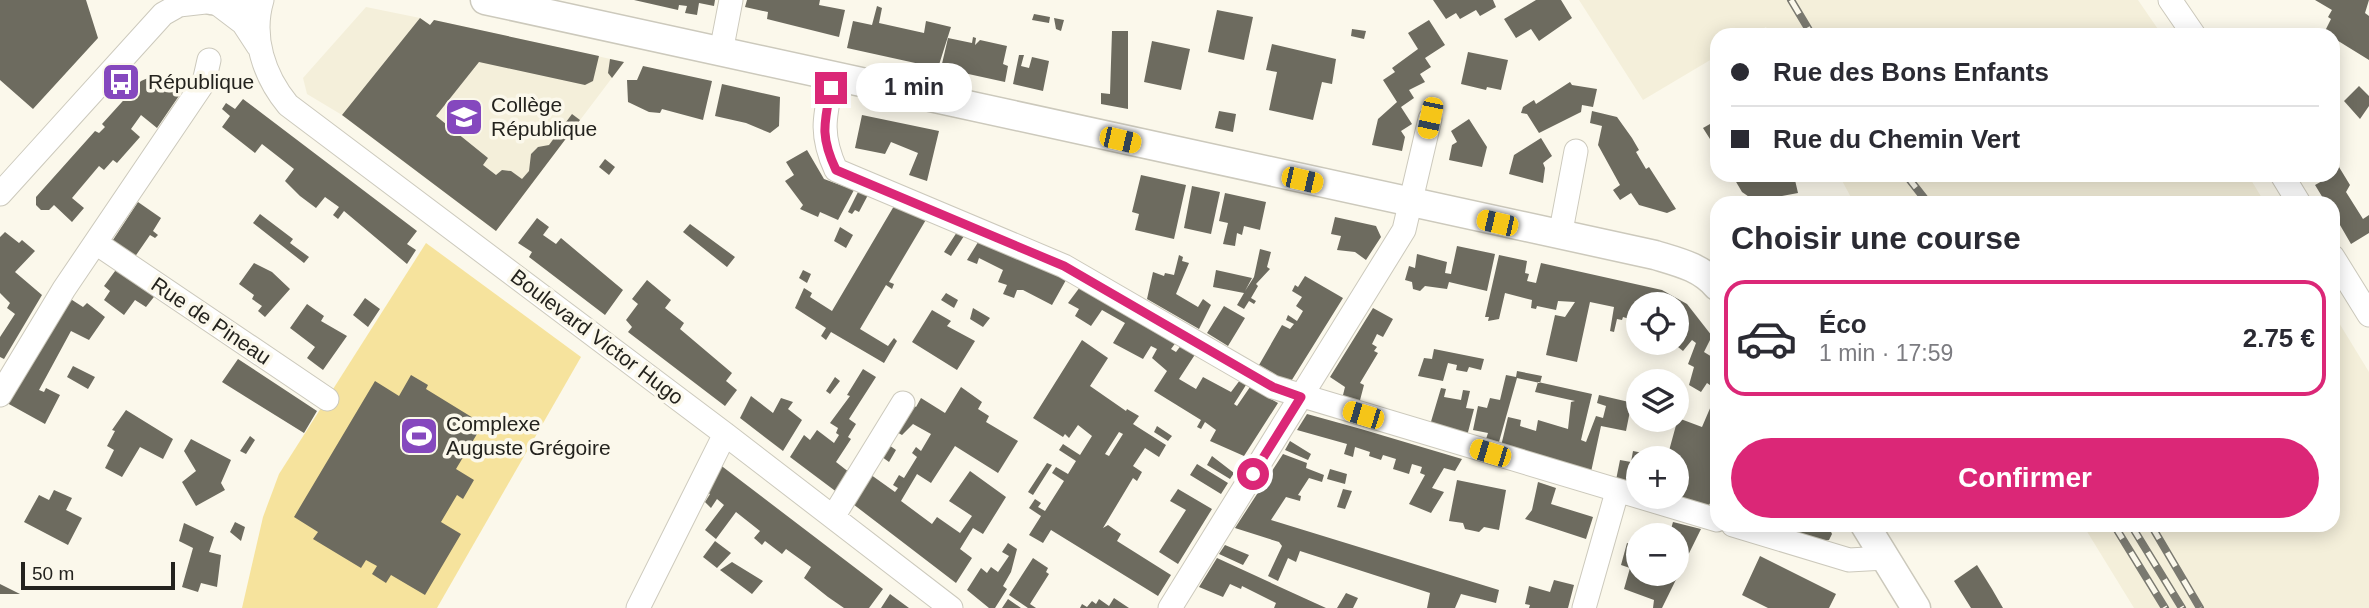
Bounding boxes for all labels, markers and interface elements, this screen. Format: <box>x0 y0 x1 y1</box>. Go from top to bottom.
text: Rue des Bons Enfants <box>1773 57 2049 87</box>
bus stop icon: République <box>100 61 142 103</box>
callout: 1 min <box>856 64 971 112</box>
place label: République <box>148 70 254 93</box>
route end <box>815 72 847 104</box>
text: 1 min <box>884 74 944 100</box>
place label: Collège République <box>491 93 597 140</box>
car <box>1416 95 1445 141</box>
school or university icon: Collège République <box>443 96 485 138</box>
text: Rue du Chemin Vert <box>1773 124 2020 154</box>
car <box>1098 125 1143 155</box>
car <box>1280 165 1325 195</box>
car <box>1475 208 1520 238</box>
text: Choisir une course <box>1731 220 2021 256</box>
street label: Boulevard Victor Hugo <box>507 264 688 409</box>
street label: Rue de Pineau <box>147 272 275 369</box>
map controls <box>1626 292 1689 586</box>
button: locate <box>1626 292 1689 355</box>
icon: car <box>1735 307 1798 370</box>
text: Éco <box>1819 309 1867 339</box>
text: 2.75 € <box>2243 323 2315 353</box>
text: 1 min · 17:59 <box>1819 340 1953 366</box>
button: layers <box>1626 369 1689 432</box>
car <box>1340 399 1387 431</box>
place label: Complexe Auguste Grégoire <box>446 412 611 459</box>
sports icon: Complexe Auguste Grégoire <box>398 415 440 457</box>
car <box>1467 437 1514 469</box>
button: Confirmer <box>1731 438 2319 518</box>
button: + <box>1626 446 1689 509</box>
route start <box>1237 458 1269 490</box>
button: − <box>1626 523 1689 586</box>
scale bar <box>21 559 175 591</box>
text: 50 m <box>32 563 74 584</box>

